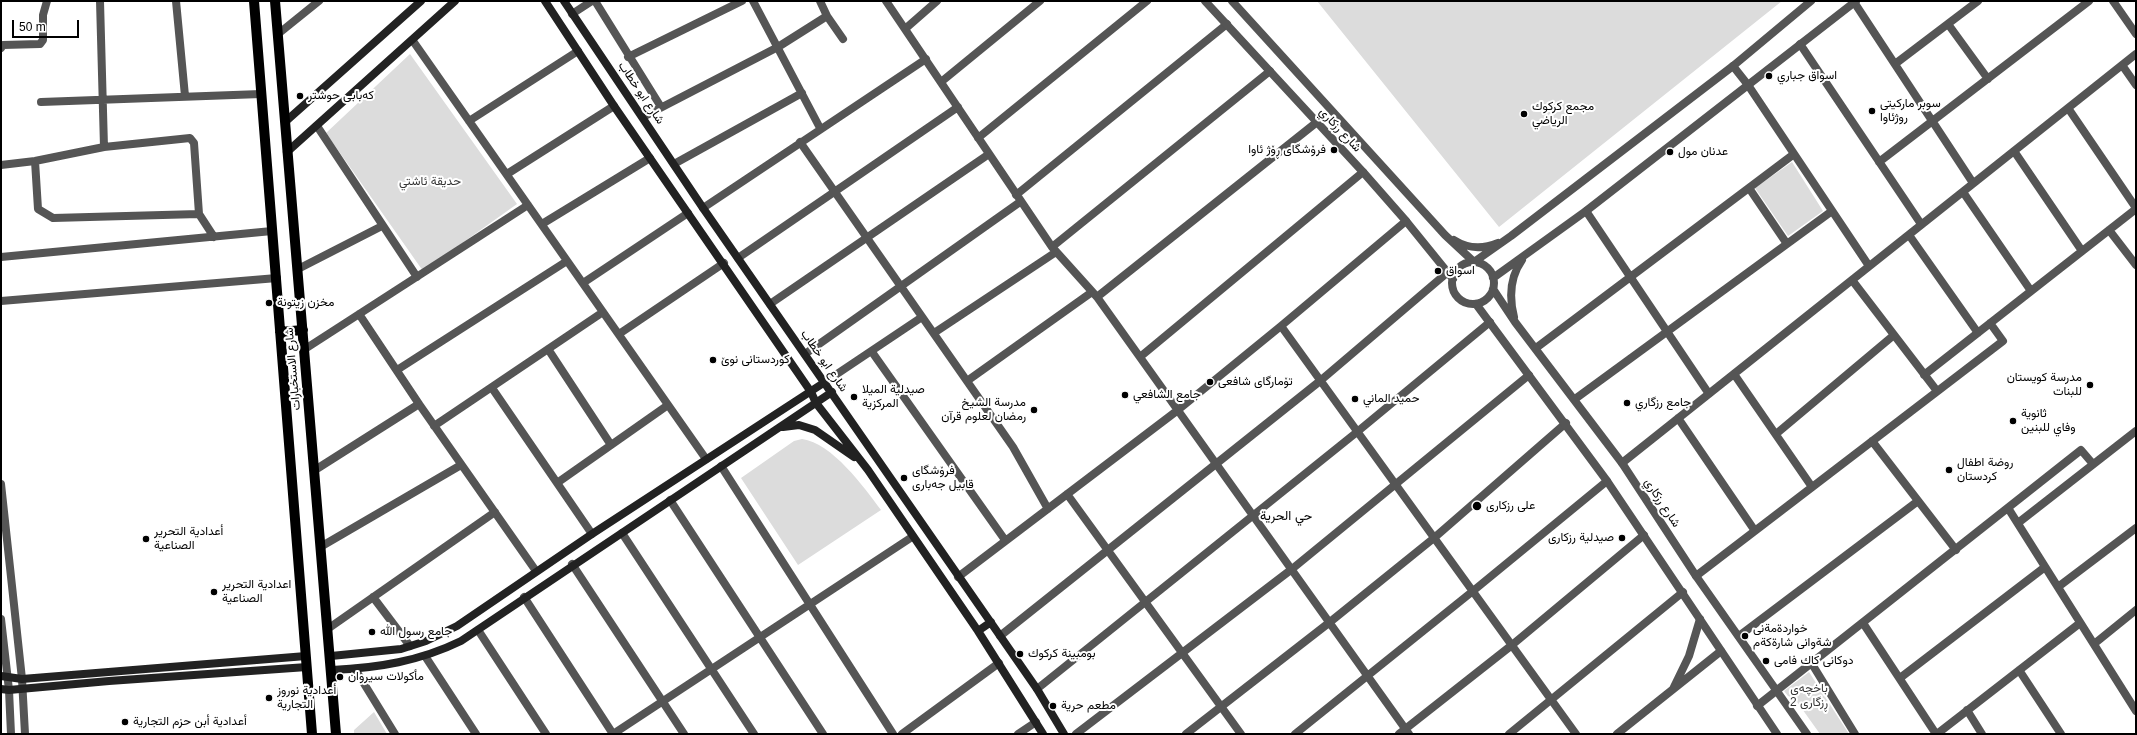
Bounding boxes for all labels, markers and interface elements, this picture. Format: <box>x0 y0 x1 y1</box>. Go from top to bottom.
scale bar <box>14 12 81 38</box>
text: 50 m <box>19 20 46 34</box>
street label: شارع ابو خطاب <box>615 59 667 127</box>
place label: اسواق جباري <box>1777 69 1837 83</box>
marker: اسواق جباري <box>1764 71 1774 81</box>
place label: کەبابی حوشتر <box>308 89 374 103</box>
marker: کەبابی حوشتر <box>295 91 305 101</box>
place label: سوبر ماركيتى روژئاوا <box>1880 97 1941 125</box>
place label: مجمع كركوك الرياضي <box>1532 100 1594 128</box>
street label: شارع رزكاري <box>1316 105 1364 155</box>
marker: سوبر ماركيتى روژئاوا <box>1867 106 1877 116</box>
marker: مجمع كركوك الرياضي <box>1519 109 1529 119</box>
place label: فرۆشگای ڕۆژ ئاوا <box>1248 143 1326 157</box>
marker: فرۆشگای ڕۆژ ئاوا <box>1329 145 1339 155</box>
place label: عدنان مول <box>1678 145 1728 159</box>
marker: عدنان مول <box>1665 147 1675 157</box>
park label: حديقة ئاشتي <box>399 175 461 189</box>
place label: اسواق <box>1446 264 1475 278</box>
marker: اسواق <box>1433 266 1443 276</box>
place label: مخزن زيتونة <box>277 296 334 310</box>
marker: مخزن زيتونة <box>264 298 274 308</box>
street label: شارع الاستخبارات <box>282 327 304 411</box>
street label: شارع ابو خطاب <box>797 327 851 395</box>
place label: کوردستانی نوێ <box>721 353 790 367</box>
marker: کوردستانی نوێ <box>708 355 718 365</box>
place label: مدرسة كويستان للبنات <box>2007 371 2082 399</box>
place label: تۆمارگاى شافعى <box>1218 375 1293 389</box>
marker: تۆمارگاى شافعى <box>1205 377 1215 387</box>
marker: مدرسة كويستان للبنات <box>2085 380 2095 390</box>
place label: صيدلية الميلا المركزية <box>862 383 925 411</box>
place label: جامع الشافعي <box>1133 388 1201 402</box>
marker: جامع الشافعي <box>1120 390 1130 400</box>
marker: صيدلية الميلا المركزية <box>849 392 859 402</box>
place label: حميد الماني <box>1363 392 1419 406</box>
marker: حميد الماني <box>1350 394 1360 404</box>
place label: مدرسة الشيخ رمضان لعلوم قرآن <box>941 396 1026 424</box>
place label: جامع رزگاري <box>1635 396 1691 410</box>
marker: جامع رزگاري <box>1622 398 1632 408</box>
marker: مدرسة الشيخ رمضان لعلوم قرآن <box>1029 405 1039 415</box>
place label: ثانوية وفاي للبنين <box>2021 407 2076 435</box>
marker: ثانوية وفاي للبنين <box>2008 416 2018 426</box>
place label: روضة اطفال كردستان <box>1957 456 2013 484</box>
place label: فرۆشگای قابیل جەباری <box>912 464 974 492</box>
marker: روضة اطفال كردستان <box>1944 465 1954 475</box>
marker: فرۆشگای قابیل جەباری <box>899 473 909 483</box>
street label: شارع رزكاري <box>1641 476 1683 530</box>
place label: على رزكارى <box>1486 499 1535 513</box>
marker: على رزكارى <box>1471 500 1483 512</box>
district label: حي الحرية <box>1260 508 1312 524</box>
place label: أعدادية التحرير الصناعية <box>154 525 223 553</box>
place label: صيدلية رزكارى <box>1548 531 1614 545</box>
marker: صيدلية رزكارى <box>1617 533 1627 543</box>
marker: أعدادية التحرير الصناعية <box>141 534 151 544</box>
place label: اعدادية التحرير الصناعية <box>222 578 291 606</box>
marker: اعدادية التحرير الصناعية <box>209 587 219 597</box>
place label: خواردةمةنى شةوانى شارةكةم <box>1753 622 1831 650</box>
place label: جامع رسول الله <box>380 625 452 639</box>
marker: جامع رسول الله <box>367 627 377 637</box>
marker: خواردةمةنى شةوانى شارةكةم <box>1740 631 1750 641</box>
place label: بومبينة كركوك <box>1028 647 1095 661</box>
marker: بومبينة كركوك <box>1015 649 1025 659</box>
place label: دوكانى كاك فامى <box>1774 654 1854 668</box>
marker: دوكانى كاك فامى <box>1761 656 1771 666</box>
place label: مأكولات سيروان <box>348 670 424 684</box>
marker: مأكولات سيروان <box>335 672 345 682</box>
park label: باخچەی ڕزگاری 2 <box>1790 682 1828 710</box>
place label: أعدادية نوروز التجارية <box>277 684 336 712</box>
marker: أعدادية نوروز التجارية <box>264 693 274 703</box>
place label: مطعم حرية <box>1061 699 1116 713</box>
marker: مطعم حرية <box>1048 701 1058 711</box>
place label: أعدادية أبن حزم التجارية <box>133 715 247 729</box>
marker: أعدادية أبن حزم التجارية <box>120 717 130 727</box>

